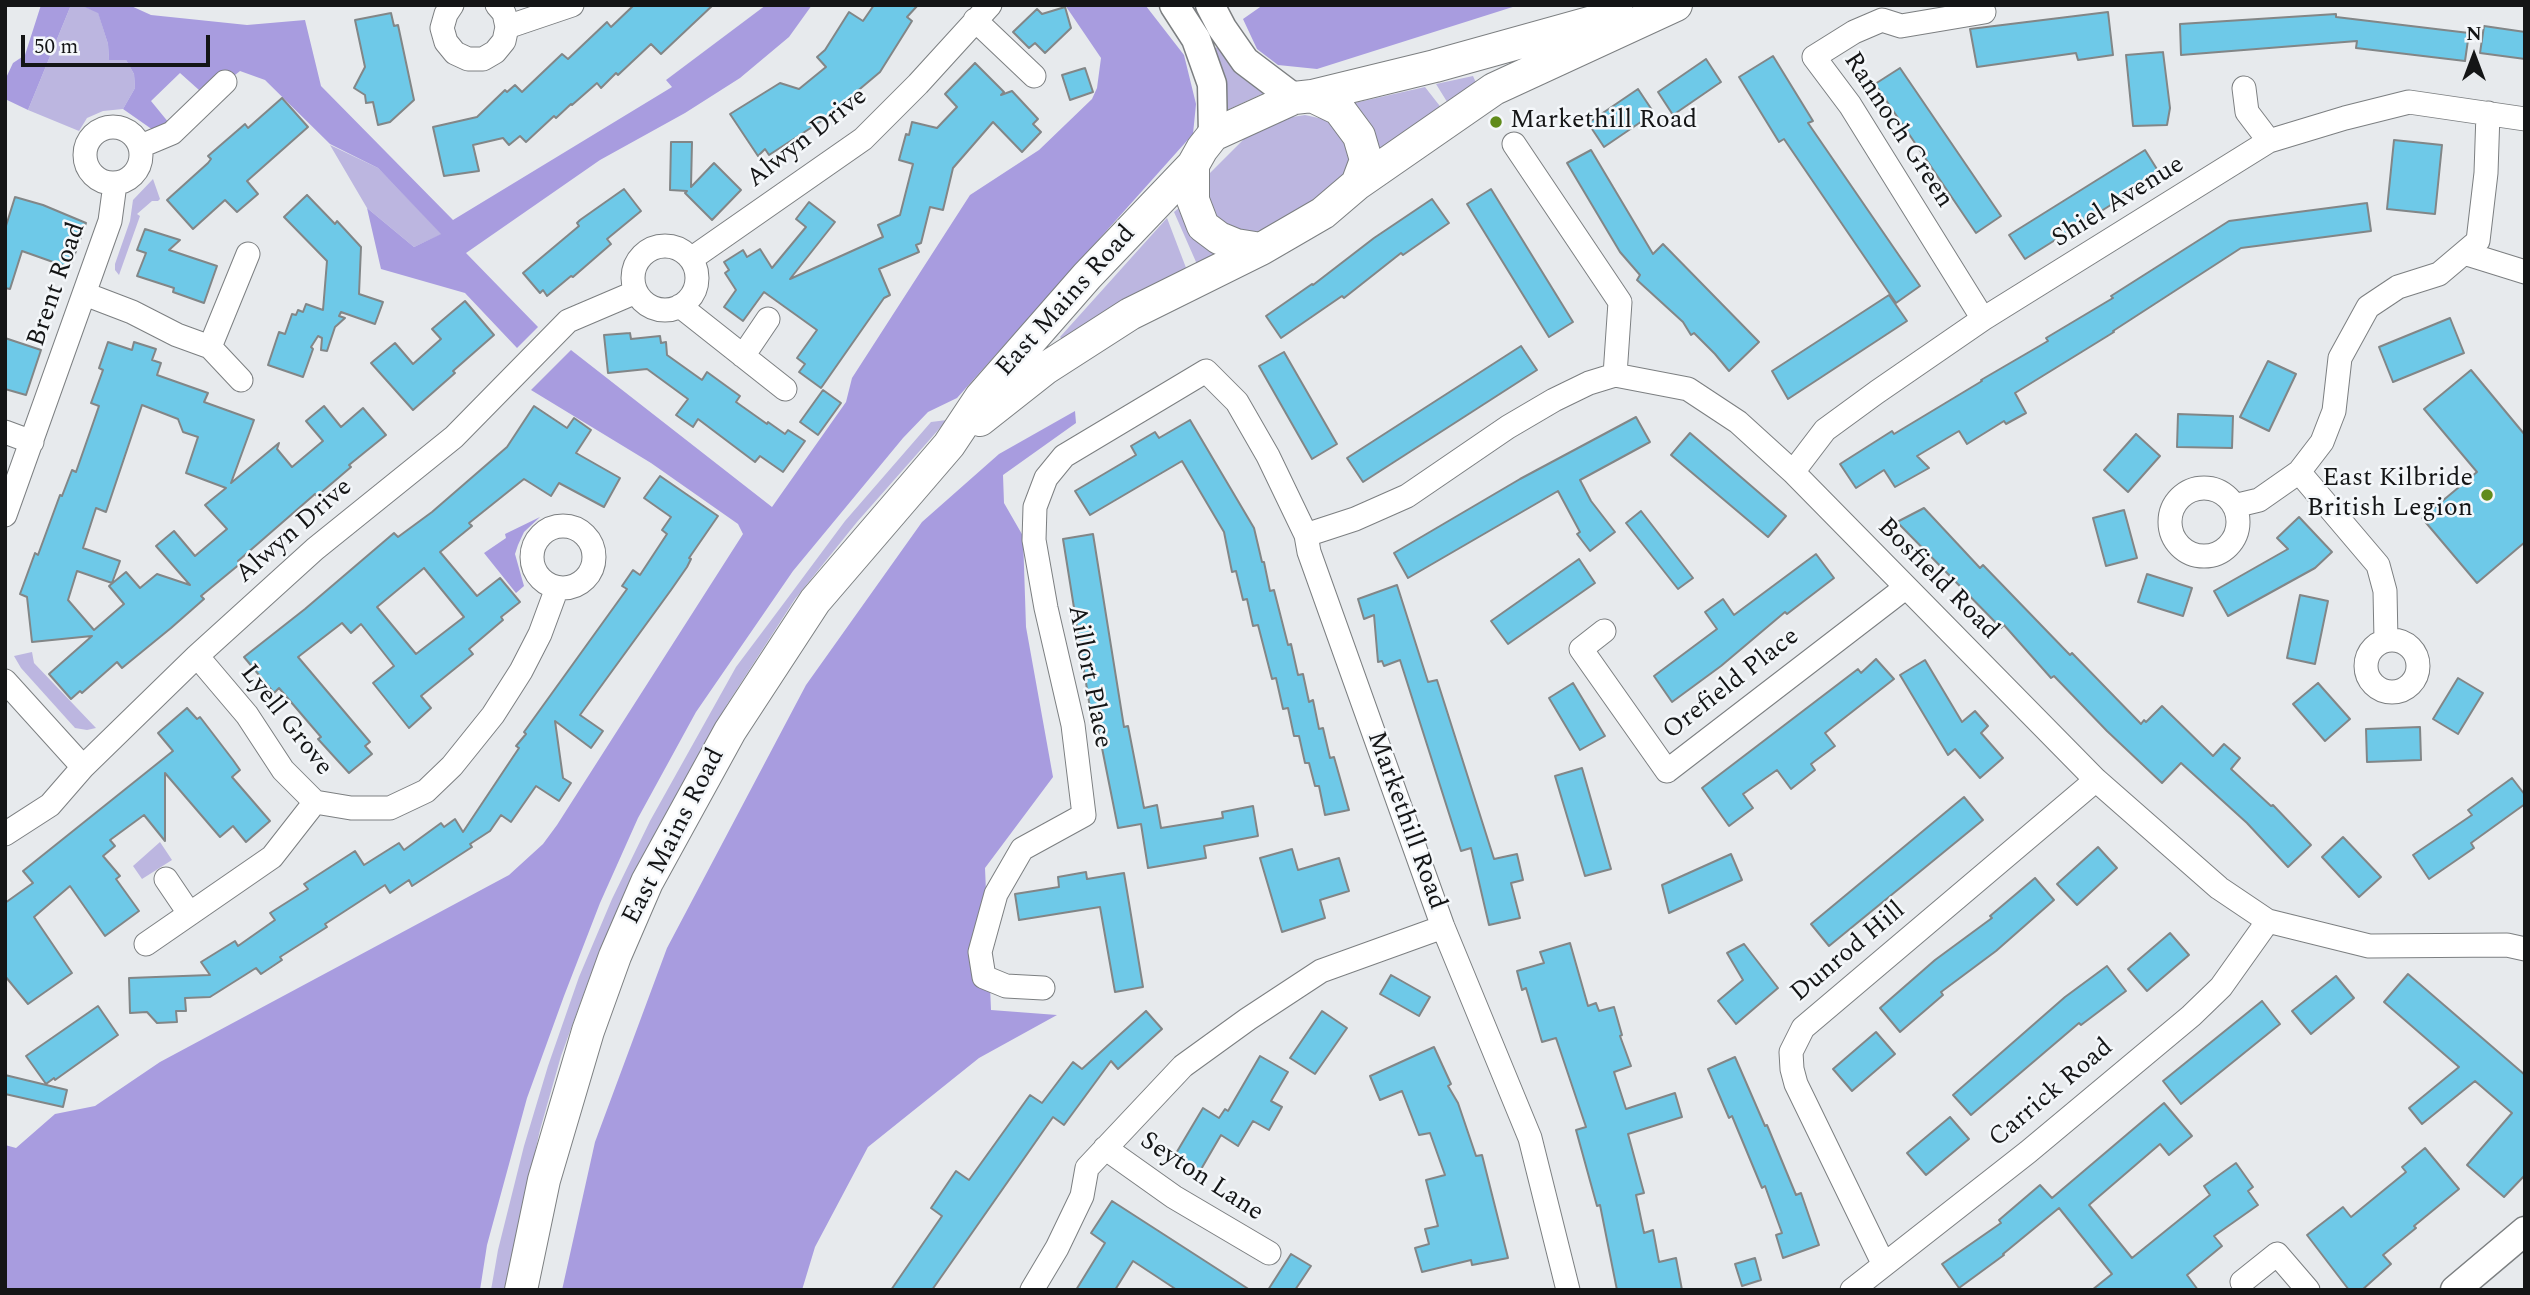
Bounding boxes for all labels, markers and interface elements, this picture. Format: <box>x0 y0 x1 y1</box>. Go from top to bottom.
text: N <box>2466 20 2482 49</box>
scale bar <box>24 21 214 65</box>
north arrow <box>2439 21 2509 91</box>
text: 50 m <box>34 31 78 63</box>
street label: Rannoch Green <box>1835 47 1959 215</box>
street label: Alwyn Drive <box>742 82 874 196</box>
place label: Markethill Road <box>1510 106 1697 138</box>
marker: Markethill Road <box>1488 114 1504 130</box>
street label: Shiel Avenue <box>2047 150 2191 256</box>
street label: Brent Road <box>22 219 94 351</box>
street label: East Mains Road <box>991 220 1143 384</box>
place label: East Kilbride British Legion <box>2307 464 2473 526</box>
street label: Alwyn Drive <box>230 473 360 591</box>
marker: East Kilbride British Legion <box>2479 487 2495 503</box>
street label: Bosfield Road <box>1870 513 2004 647</box>
street label: Aillort Place <box>1059 603 1117 751</box>
street label: Orefield Place <box>1658 622 1806 748</box>
street label: Lyell Grove <box>232 659 338 783</box>
street label: Markethill Road <box>1358 728 1452 914</box>
street label: East Mains Road <box>617 744 733 930</box>
street label: Dunrod Hill <box>1785 896 1913 1010</box>
street label: Carrick Road <box>1984 1033 2120 1155</box>
street label: Seyton Lane <box>1133 1126 1269 1230</box>

